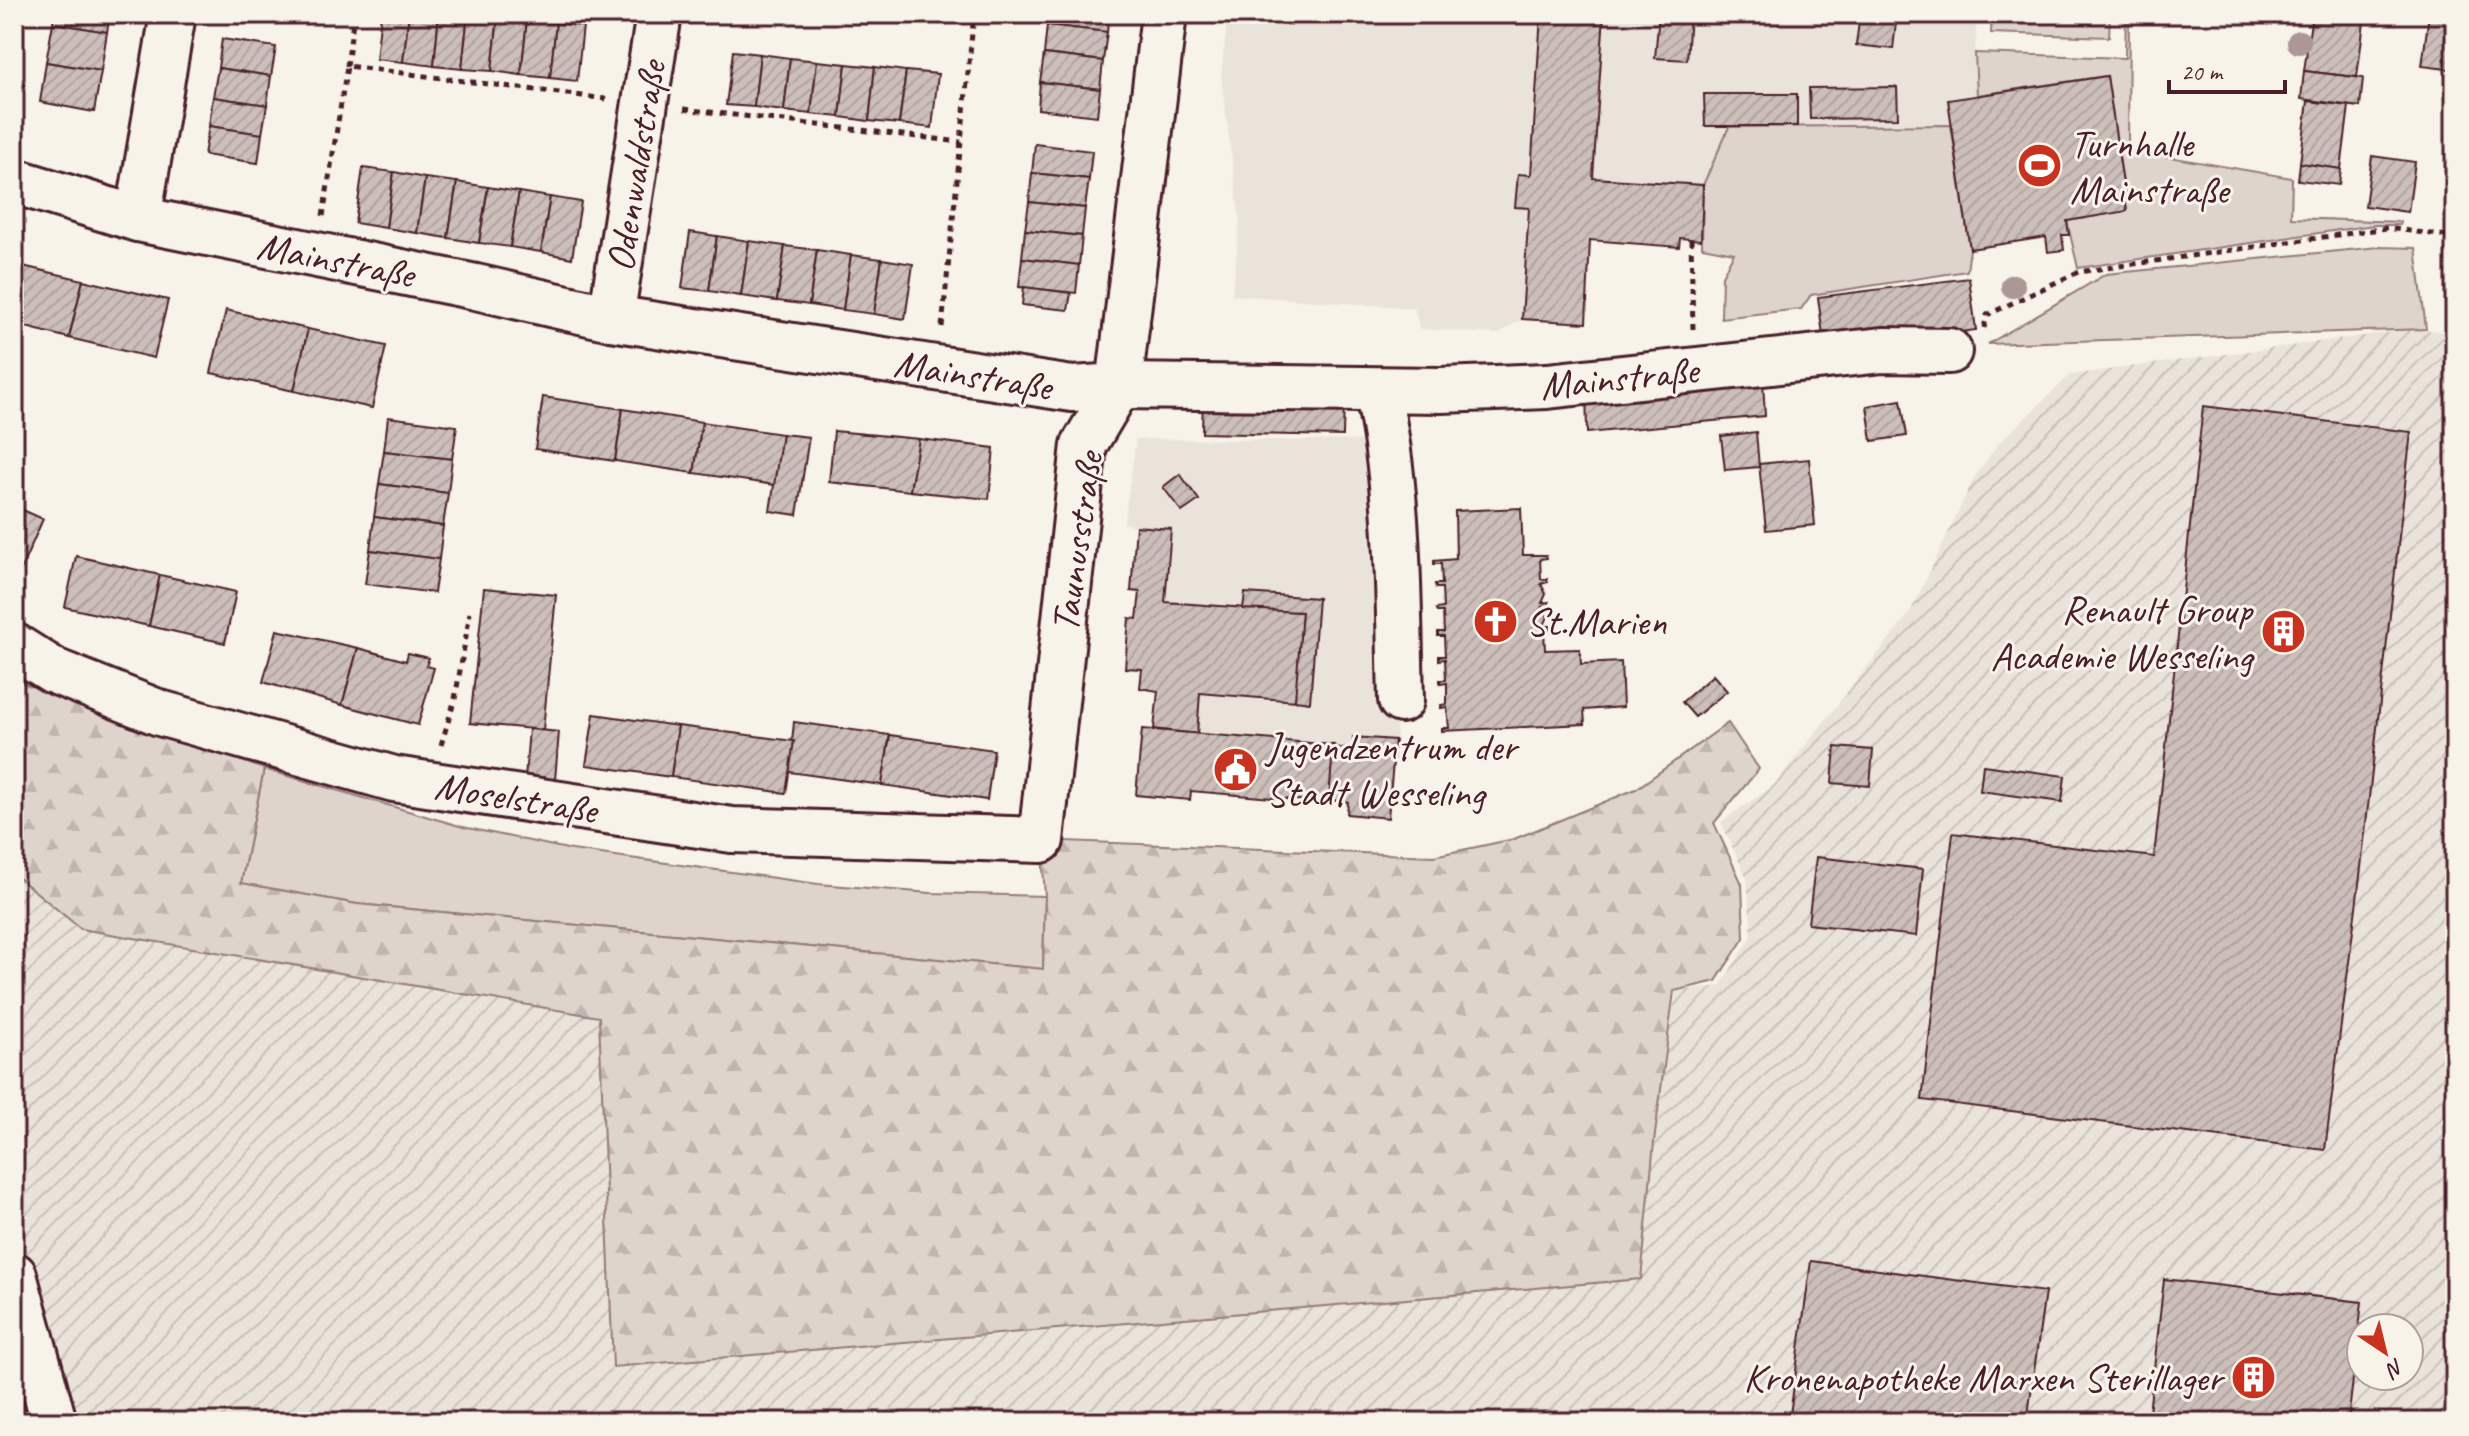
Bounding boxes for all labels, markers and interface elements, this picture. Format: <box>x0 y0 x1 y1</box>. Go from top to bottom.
scale bar <box>2169 44 2285 94</box>
street label: Odenwaldstraße <box>595 54 678 275</box>
text: 20 m <box>2181 57 2224 87</box>
place label: Turnhalle Mainstraße <box>2070 119 2231 215</box>
sports icon: Turnhalle Mainstraße <box>2015 142 2063 190</box>
street label: Mainstraße <box>253 220 421 300</box>
street label: Mainstraße <box>891 338 1058 413</box>
street label: Mainstraße <box>1538 345 1703 411</box>
street label: Taunusstraße <box>1040 446 1115 635</box>
place label: Renault Group Academie Wesseling <box>1990 585 2255 681</box>
church icon: St.Marien <box>1471 597 1519 645</box>
place label: St.Marien <box>1526 597 1668 647</box>
building icon: Renault Group Academie Wesseling <box>2259 608 2307 656</box>
place label: Jugendzentrum der Stadt Wesseling <box>1264 722 1520 818</box>
public building icon: Jugendzentrum der Stadt Wesseling <box>1211 745 1259 793</box>
street label: Moselstraße <box>431 761 603 836</box>
north arrow <box>2345 1312 2425 1392</box>
text: N <box>2380 1352 2410 1385</box>
place label: Kronenapotheke Marxen Sterillager <box>1743 1353 2226 1403</box>
building icon: Kronenapotheke Marxen Sterillager <box>2229 1353 2277 1401</box>

